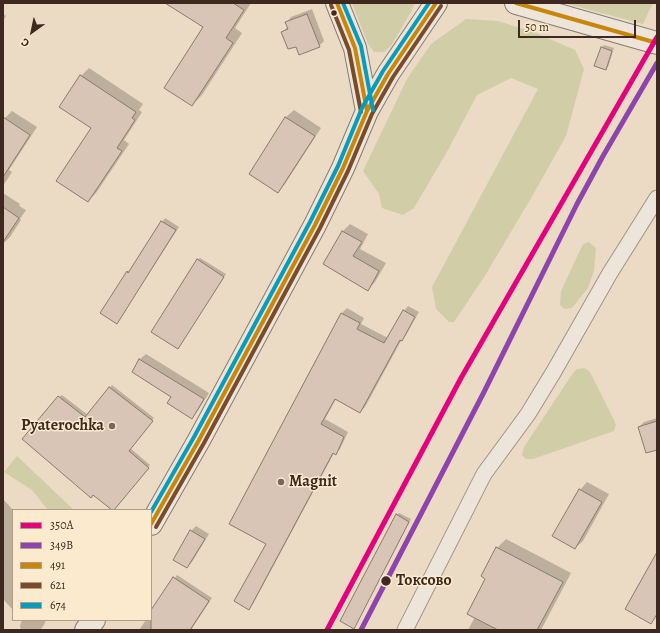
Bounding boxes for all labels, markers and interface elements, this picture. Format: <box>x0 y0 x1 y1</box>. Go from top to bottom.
unlabelled marker <box>329 8 339 18</box>
north arrow <box>12 12 52 52</box>
scale bar <box>520 12 638 38</box>
text: 50 m <box>525 19 549 35</box>
text: С <box>18 34 32 51</box>
place label: Pyaterochka <box>21 416 104 436</box>
marker: Pyaterochka <box>107 421 117 431</box>
place label: Magnit <box>289 472 337 492</box>
marker: Magnit <box>276 477 286 487</box>
legend <box>12 509 152 621</box>
text: 350А <box>50 517 74 533</box>
text: 349В <box>50 537 73 553</box>
text: 491 <box>50 557 65 573</box>
place label: Токсово <box>396 571 451 591</box>
marker: Токсово <box>379 574 393 588</box>
text: 621 <box>50 577 65 593</box>
text: 674 <box>50 597 66 613</box>

